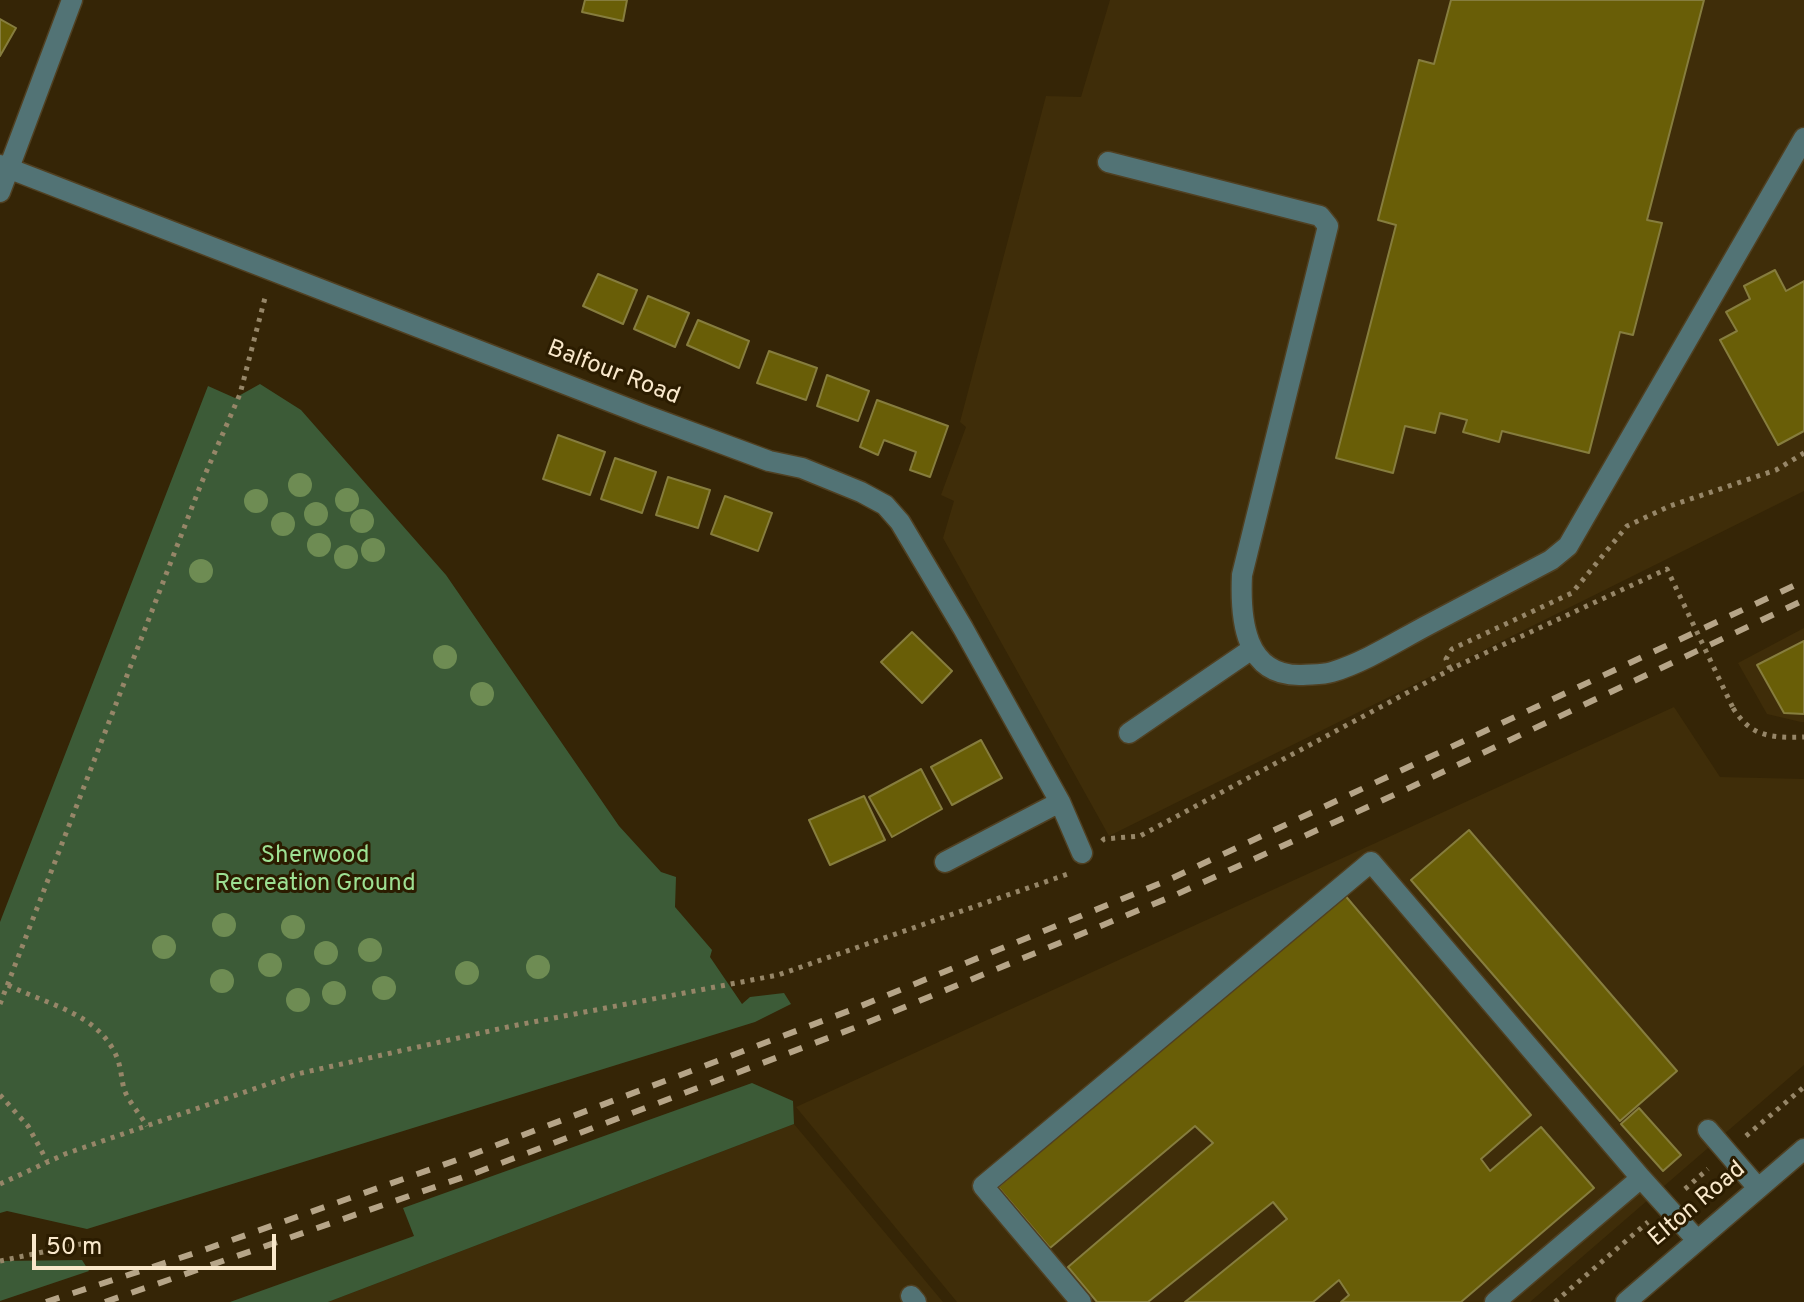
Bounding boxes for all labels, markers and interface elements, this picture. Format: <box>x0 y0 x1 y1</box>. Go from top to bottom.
street label: Balfour Road <box>543 335 683 413</box>
park label: Sherwood Recreation Ground <box>214 843 416 899</box>
street label: Elton Road <box>1644 1156 1752 1254</box>
scale bar <box>36 1218 280 1268</box>
text: 50 m <box>46 1233 102 1263</box>

